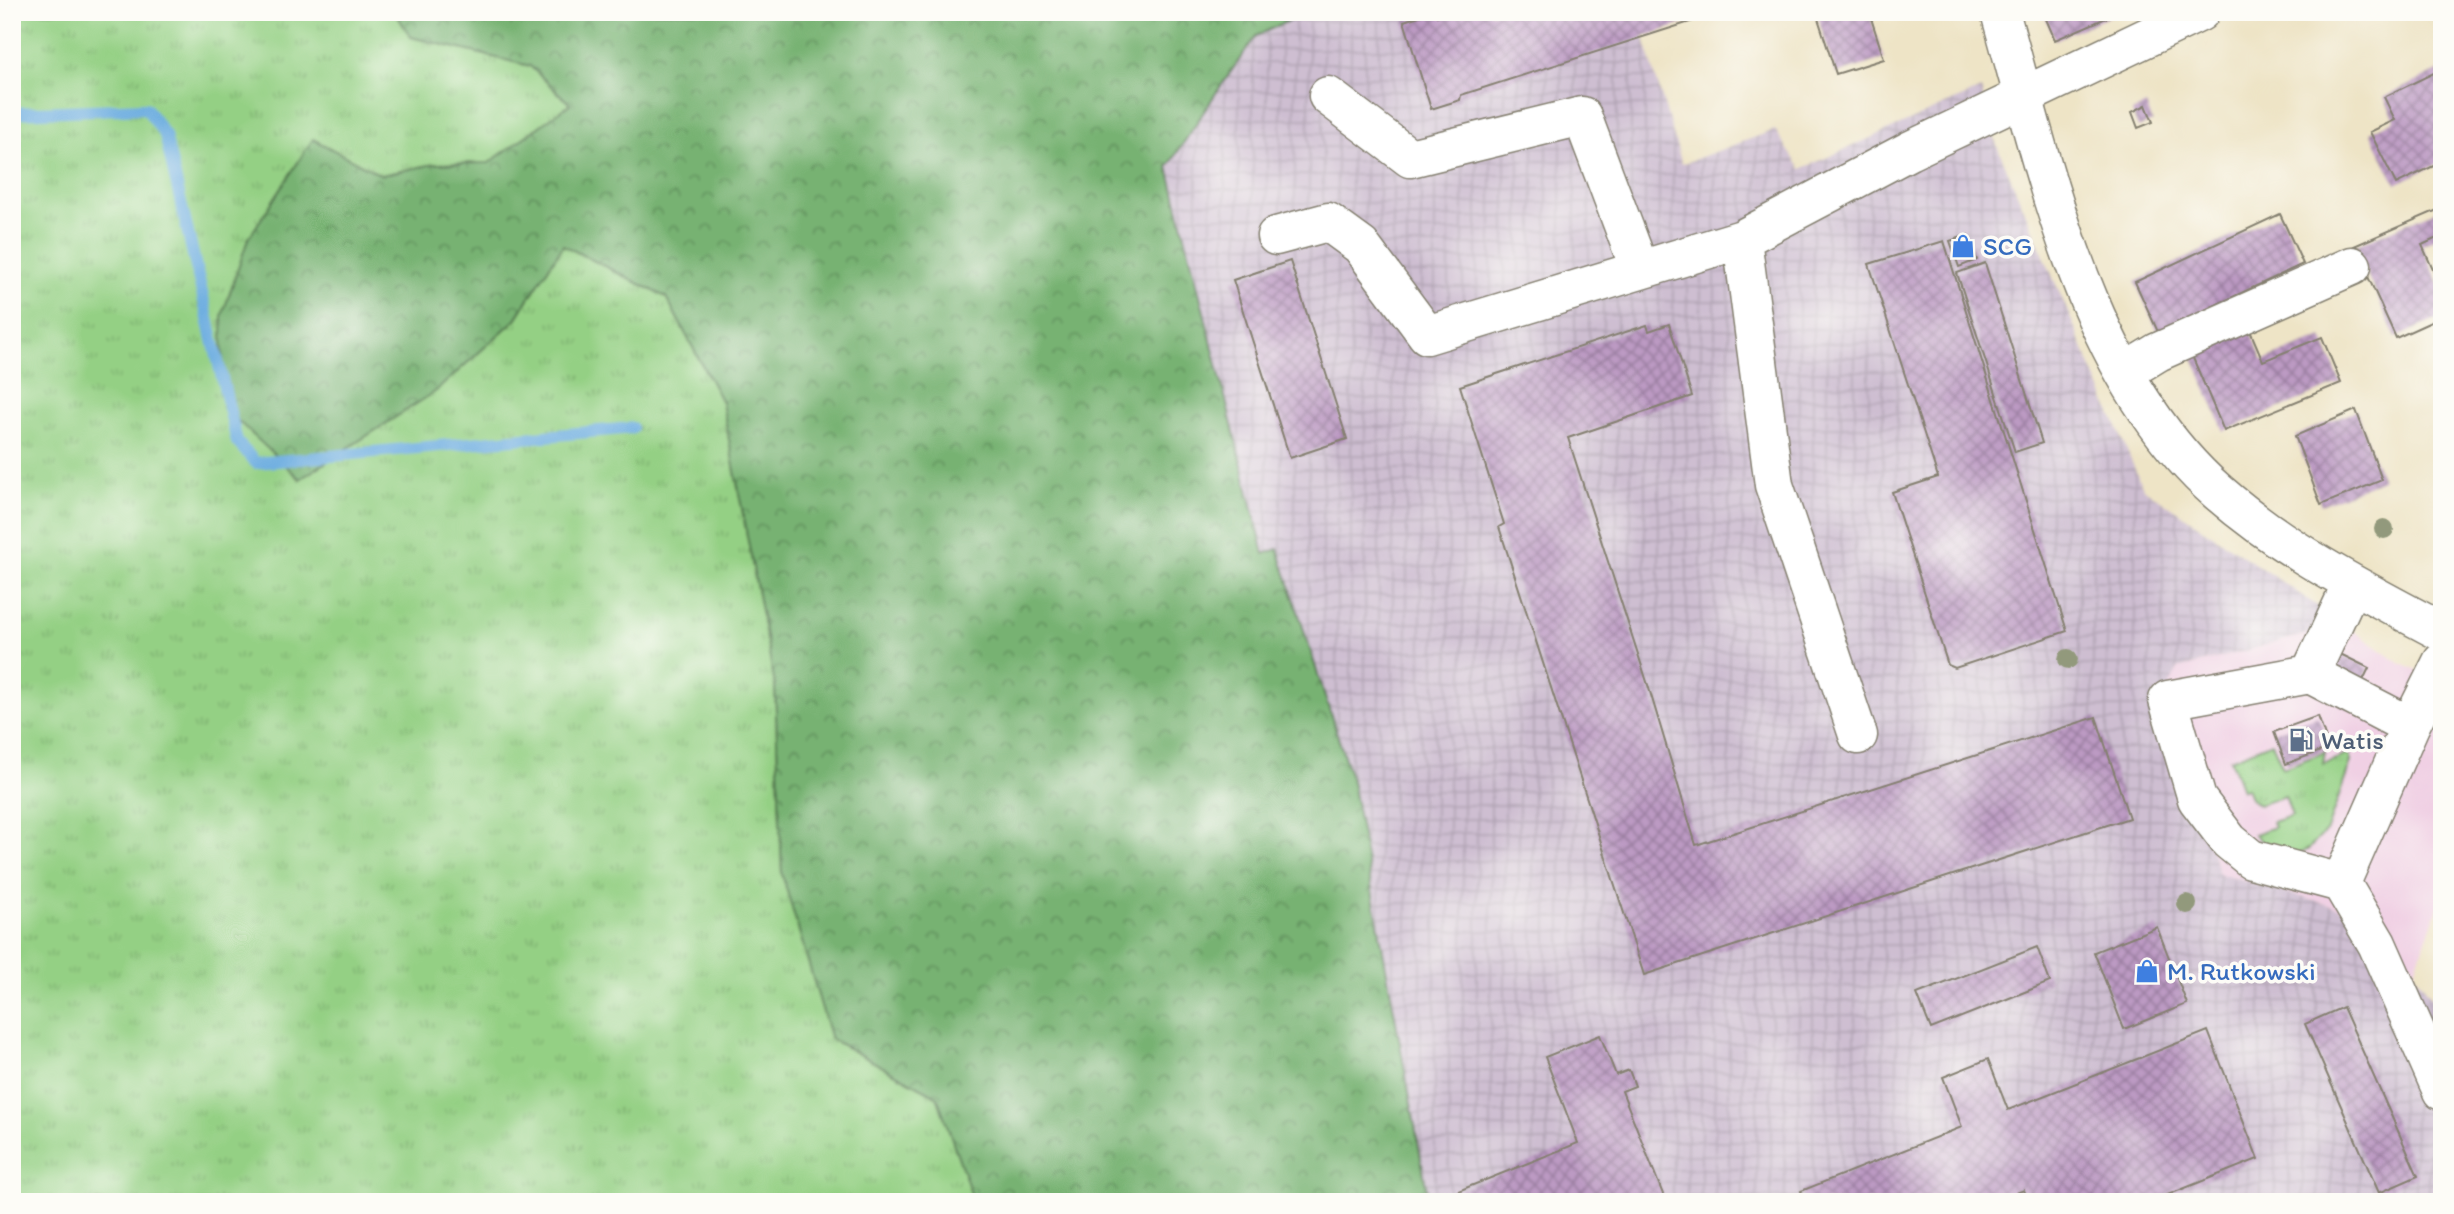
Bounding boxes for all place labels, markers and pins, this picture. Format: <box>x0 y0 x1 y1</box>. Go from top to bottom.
place label: SCG <box>1983 230 2032 262</box>
shop icon: SCG <box>1949 232 1977 260</box>
place label: Watis <box>2321 724 2384 756</box>
fuel station icon: Watis <box>2287 726 2315 754</box>
place label: M. Rutkowski <box>2167 955 2316 987</box>
shop icon: M. Rutkowski <box>2133 957 2161 985</box>

